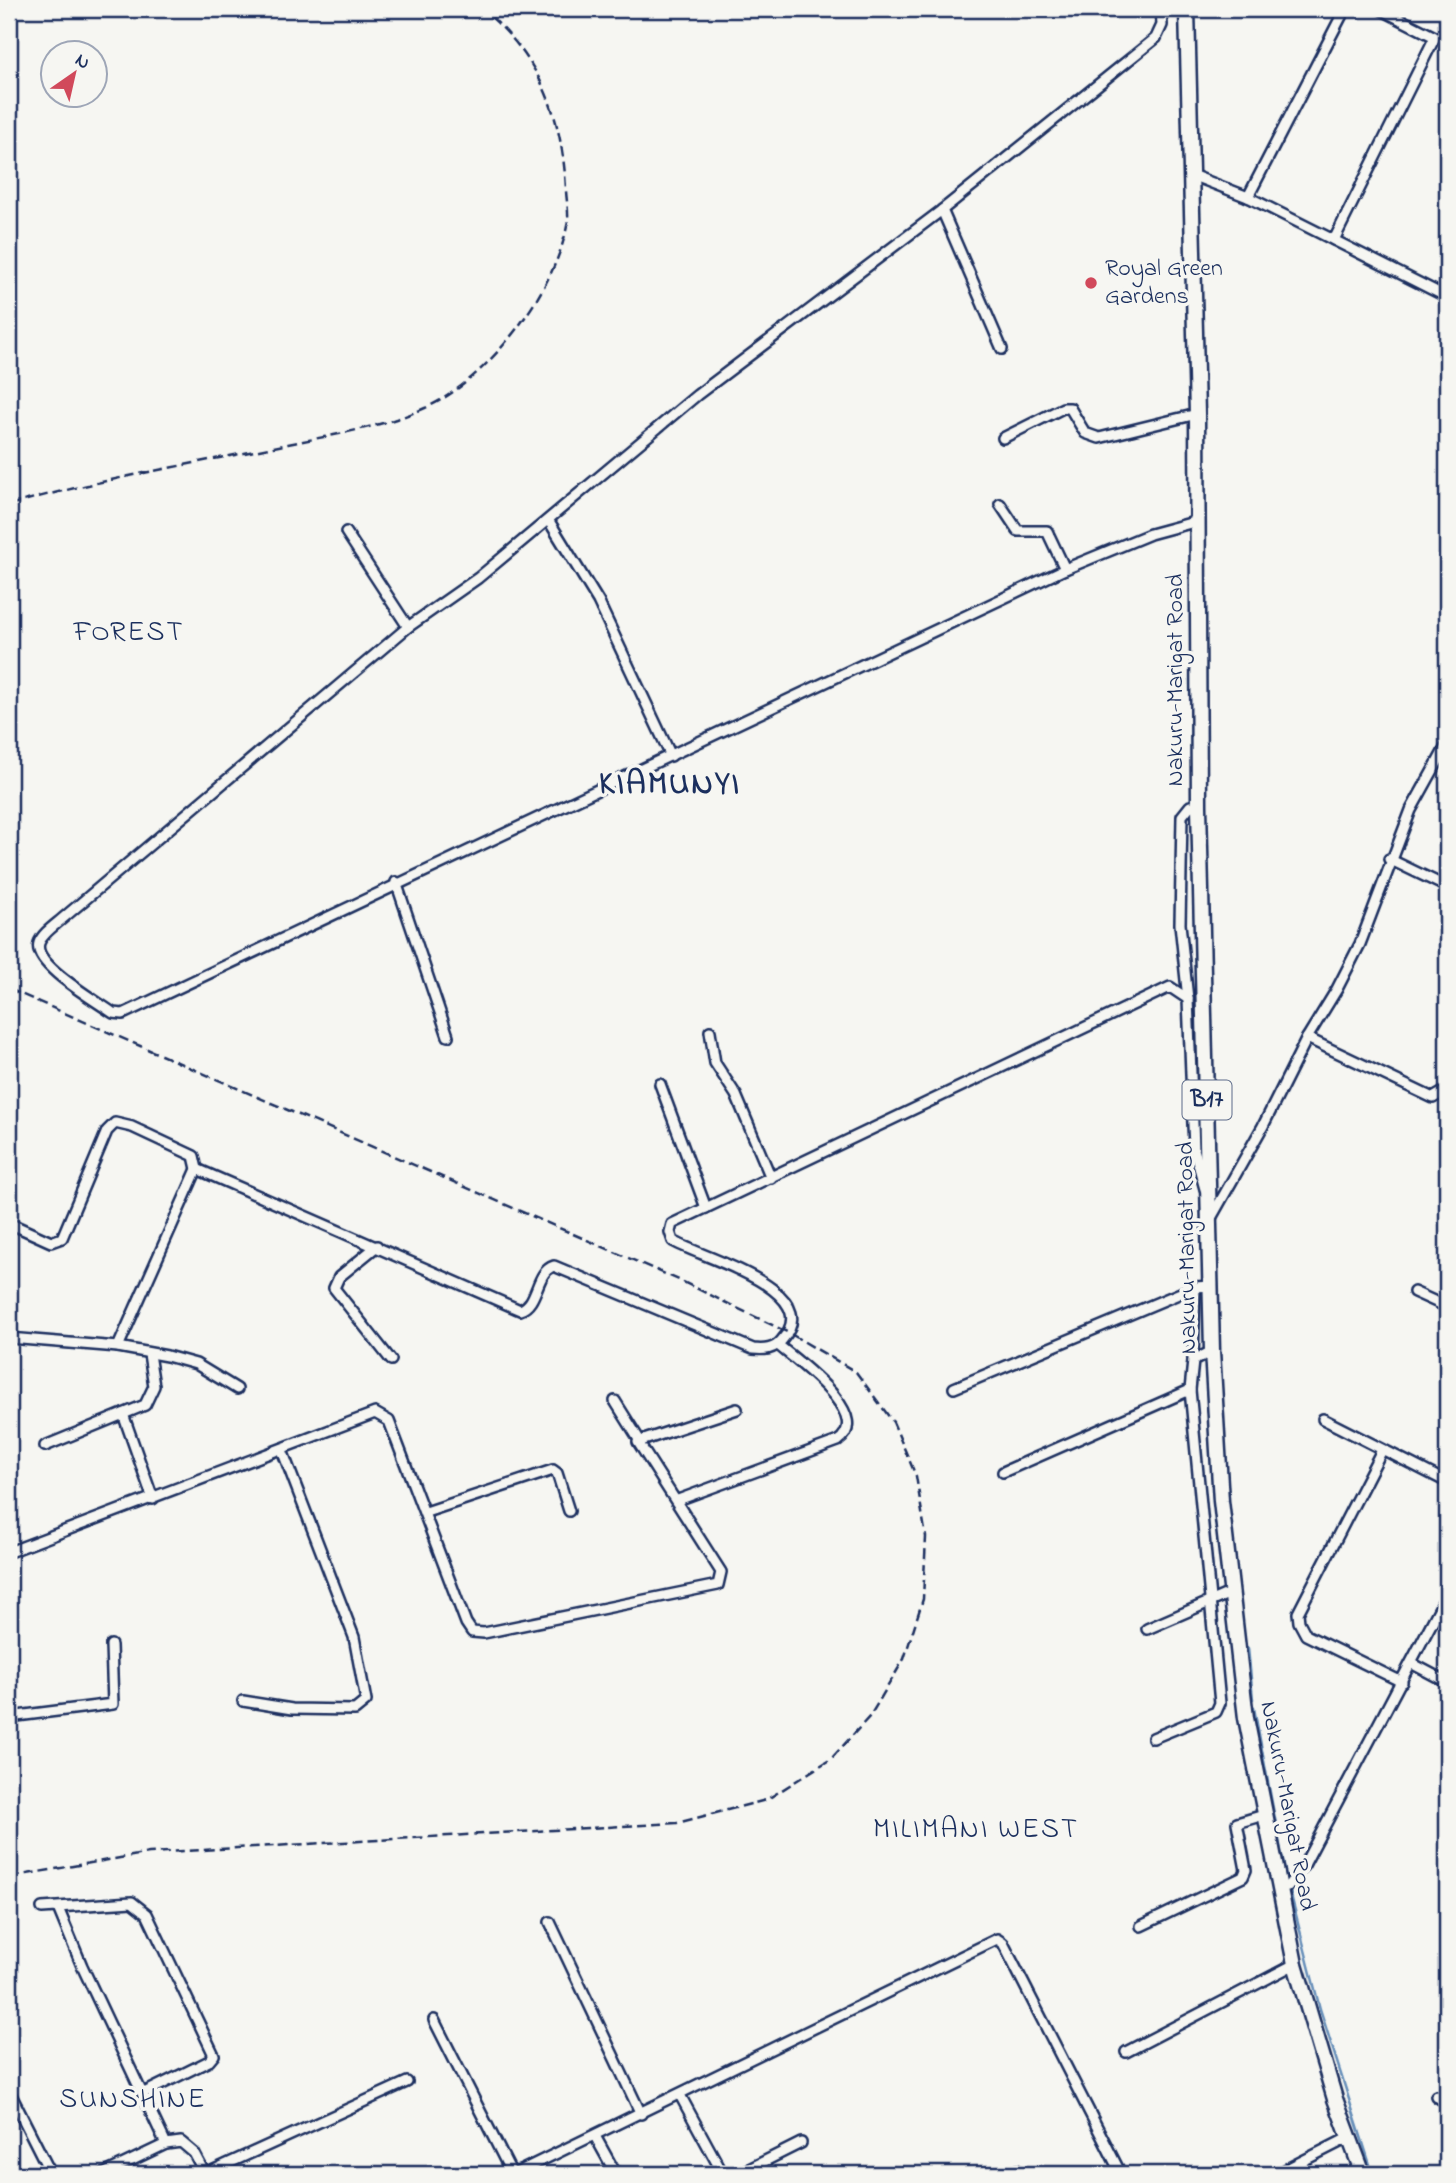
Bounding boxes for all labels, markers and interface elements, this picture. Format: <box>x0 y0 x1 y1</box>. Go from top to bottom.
north arrow <box>38 38 108 108</box>
text: N <box>69 47 95 77</box>
place label: Royal Green Gardens <box>1105 252 1223 315</box>
marker: Royal Green Gardens <box>1083 275 1099 291</box>
street label: Nakuru-Marigat Road <box>1159 573 1194 786</box>
district label: FOREST <box>72 613 185 654</box>
district label: KIAMUNYI <box>599 762 741 809</box>
road number: B17 <box>1182 1080 1232 1120</box>
street label: Nakuru-Marigat Road <box>1169 1141 1207 1355</box>
street label: Nakuru-Marigat Road <box>1250 1698 1325 1914</box>
district label: MILIMANI WEST <box>873 1810 1079 1851</box>
district label: SUNSHINE <box>59 2080 207 2121</box>

